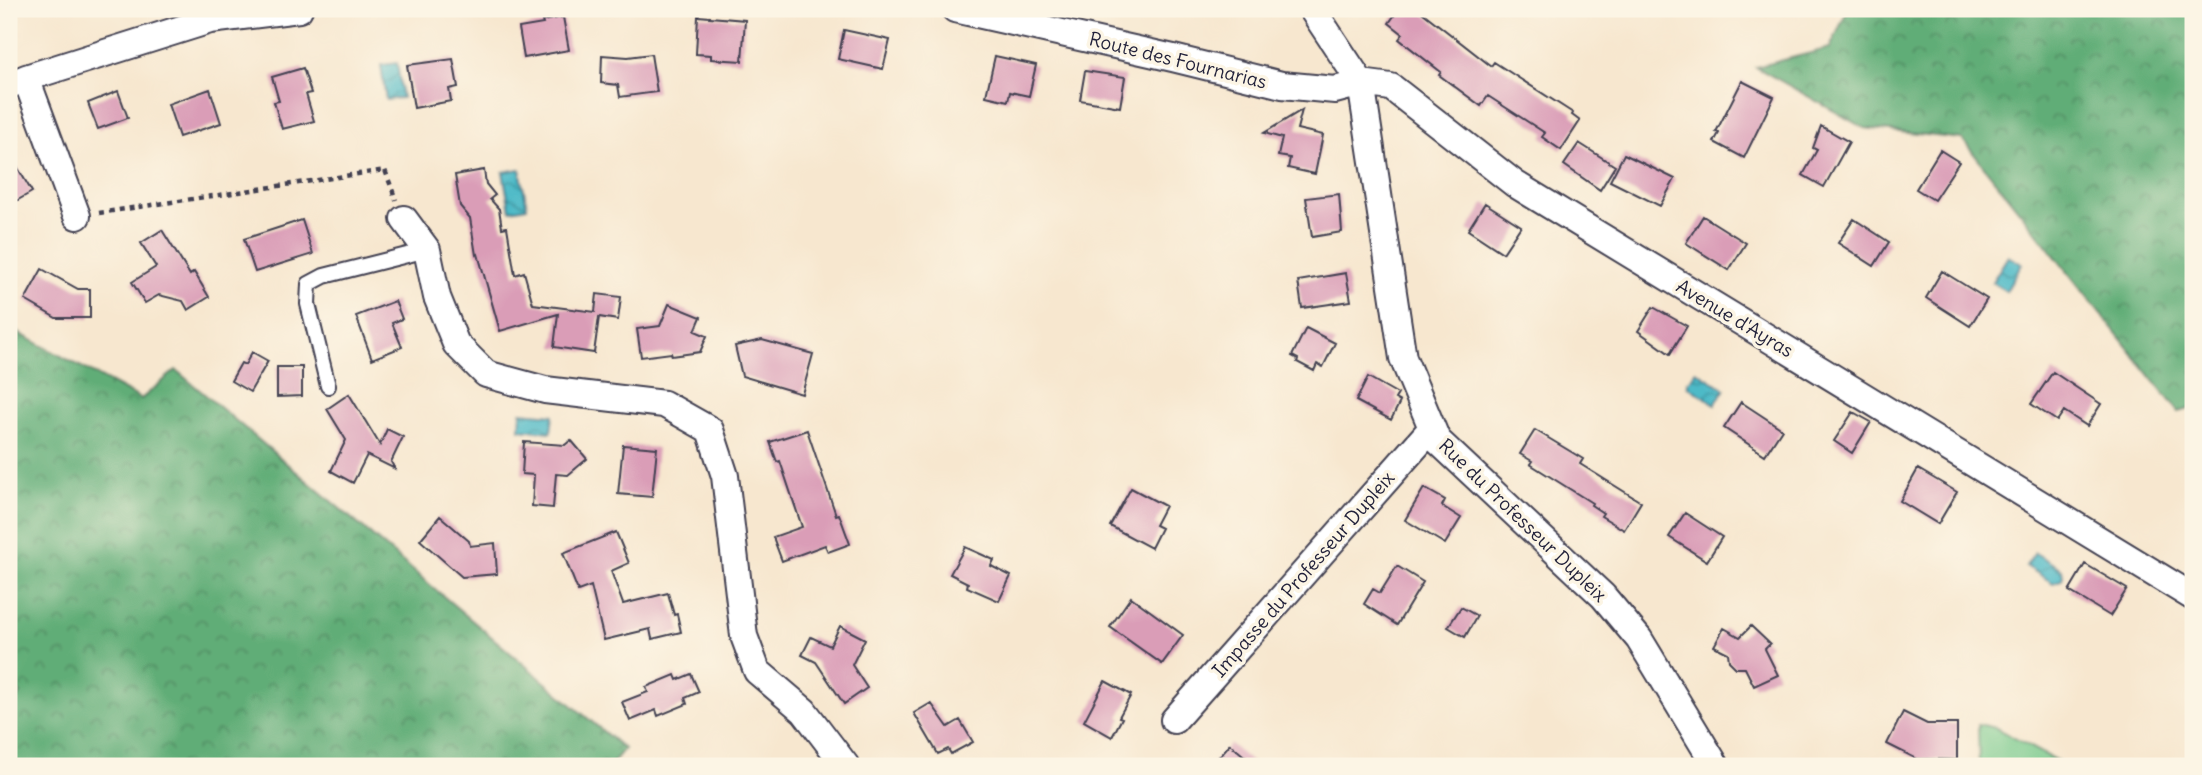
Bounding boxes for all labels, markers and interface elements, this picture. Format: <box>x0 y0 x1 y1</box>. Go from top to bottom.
street label: Route des Fournarias <box>1087 26 1269 94</box>
street label: Avenue d'Ayras <box>1672 274 1798 362</box>
street label: Rue du Professeur Dupleix <box>1434 433 1613 607</box>
street label: Impasse du Professeur Dupleix <box>1207 466 1400 682</box>

